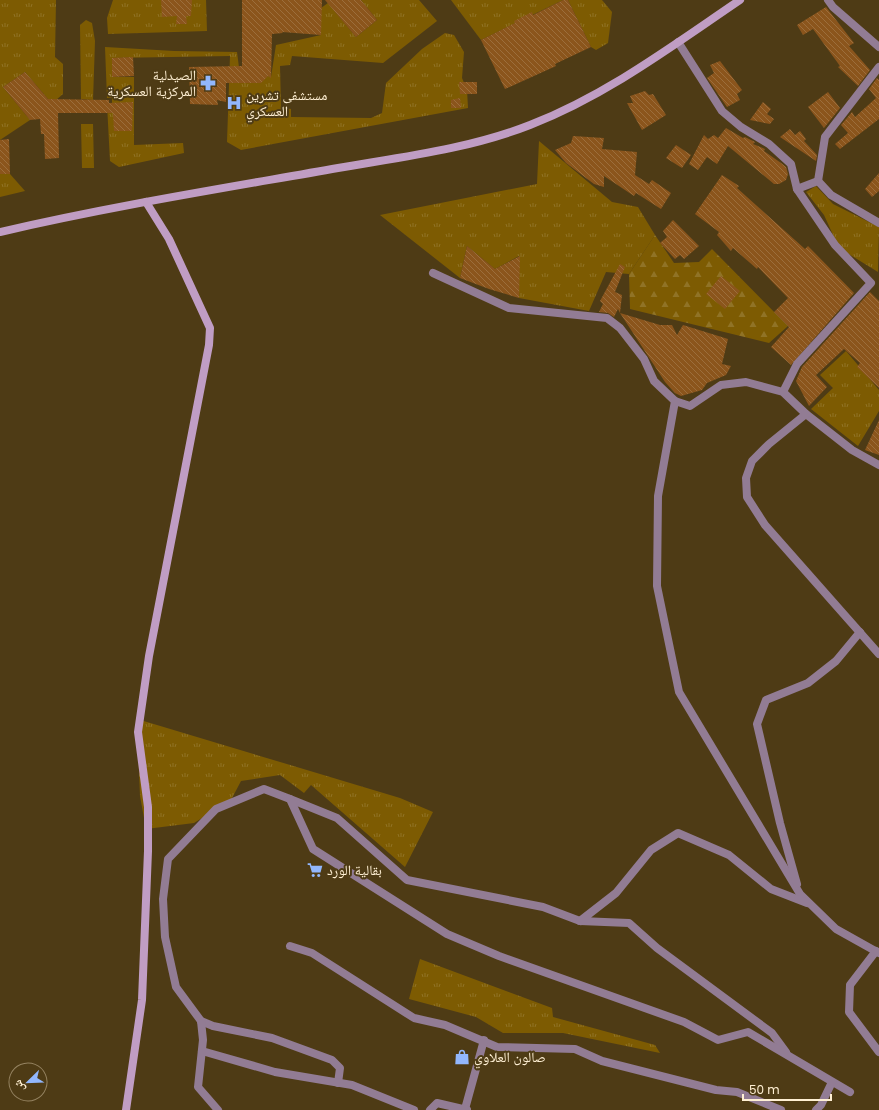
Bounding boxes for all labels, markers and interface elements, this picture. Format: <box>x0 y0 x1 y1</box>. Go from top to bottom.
place label: الصيدلية المركزية العسكرية <box>107 65 196 101</box>
pharmacy icon: الصيدلية المركزية العسكرية <box>199 74 217 92</box>
place label: مستشفى تشرين العسكري <box>246 85 328 123</box>
hospital icon: مستشفى تشرين العسكري <box>225 94 243 112</box>
place label: بقالية الورد <box>327 860 382 880</box>
supermarket icon: بقالية الورد <box>306 861 324 879</box>
place label: صالون العلاوي <box>474 1047 546 1069</box>
shop icon: صالون العلاوي <box>453 1048 471 1066</box>
north arrow <box>8 1062 48 1102</box>
scale bar <box>743 1076 831 1102</box>
text: ش <box>9 1077 28 1094</box>
text: 50 m <box>749 1081 780 1098</box>

